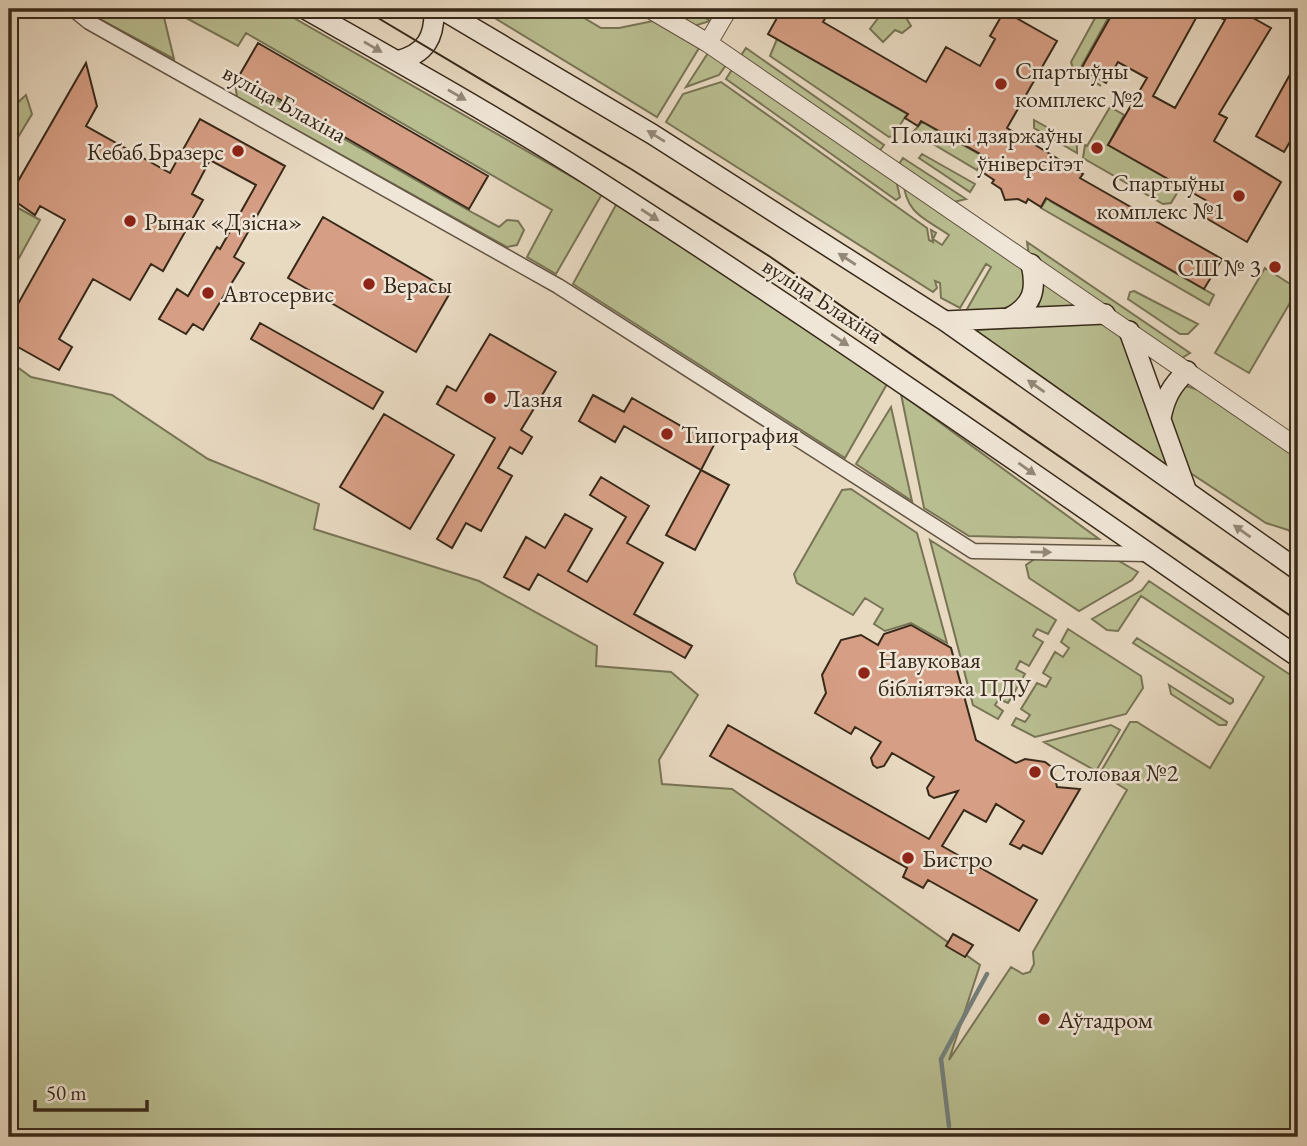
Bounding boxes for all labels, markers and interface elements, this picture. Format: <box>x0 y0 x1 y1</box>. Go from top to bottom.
one-way arrow <box>363 41 382 53</box>
place label: Спартыўны комплекс №2 <box>1015 55 1144 114</box>
street label: вуліца Блахіна <box>217 56 353 150</box>
marker: Спартыўны комплекс №2 <box>993 76 1009 92</box>
one-way arrow <box>447 89 466 101</box>
place label: Полацкі дзяржаўны ўніверсітэт <box>890 119 1083 178</box>
one-way arrow <box>646 130 665 143</box>
place label: Кебаб Бразерс <box>87 136 224 167</box>
marker: Полацкі дзяржаўны ўніверсітэт <box>1089 140 1105 156</box>
marker: Кебаб Бразерс <box>230 143 246 159</box>
place label: Спартыўны комплекс №1 <box>1097 167 1225 226</box>
marker: Спартыўны комплекс №1 <box>1231 188 1247 204</box>
place label: Рынак «Дзісна» <box>144 206 302 237</box>
one-way arrow <box>640 208 660 221</box>
marker: Рынак «Дзісна» <box>122 213 138 229</box>
street label: вуліца Блахіна <box>757 250 889 351</box>
one-way arrow <box>838 252 857 265</box>
place label: СШ № 3 <box>1177 252 1261 283</box>
marker: СШ № 3 <box>1267 259 1283 275</box>
place label: Верасы <box>383 269 452 300</box>
marker: Верасы <box>361 276 377 292</box>
place label: Автосервис <box>221 278 334 309</box>
marker: Автосервис <box>200 285 216 301</box>
one-way arrow <box>831 333 849 347</box>
one-way arrow <box>1027 379 1045 393</box>
place label: Лазня <box>504 383 563 414</box>
marker: Лазня <box>482 390 498 406</box>
place label: Типография <box>681 419 799 450</box>
marker: Типография <box>659 426 675 442</box>
one-way arrow <box>1018 462 1036 476</box>
one-way arrow <box>1233 524 1251 538</box>
one-way arrow <box>1031 546 1053 558</box>
place label: Навуковая бібліятэка ПДУ <box>878 644 1032 703</box>
marker: Навуковая бібліятэка ПДУ <box>856 665 872 681</box>
place label: Столовая №2 <box>1049 757 1179 788</box>
marker: Столовая №2 <box>1027 764 1043 780</box>
place label: Бистро <box>922 843 993 874</box>
marker: Бистро <box>900 850 916 866</box>
place label: Аўтадром <box>1057 1004 1153 1035</box>
marker: Аўтадром <box>1036 1011 1052 1027</box>
scale bar <box>35 1069 147 1113</box>
text: 50 m <box>46 1079 87 1106</box>

